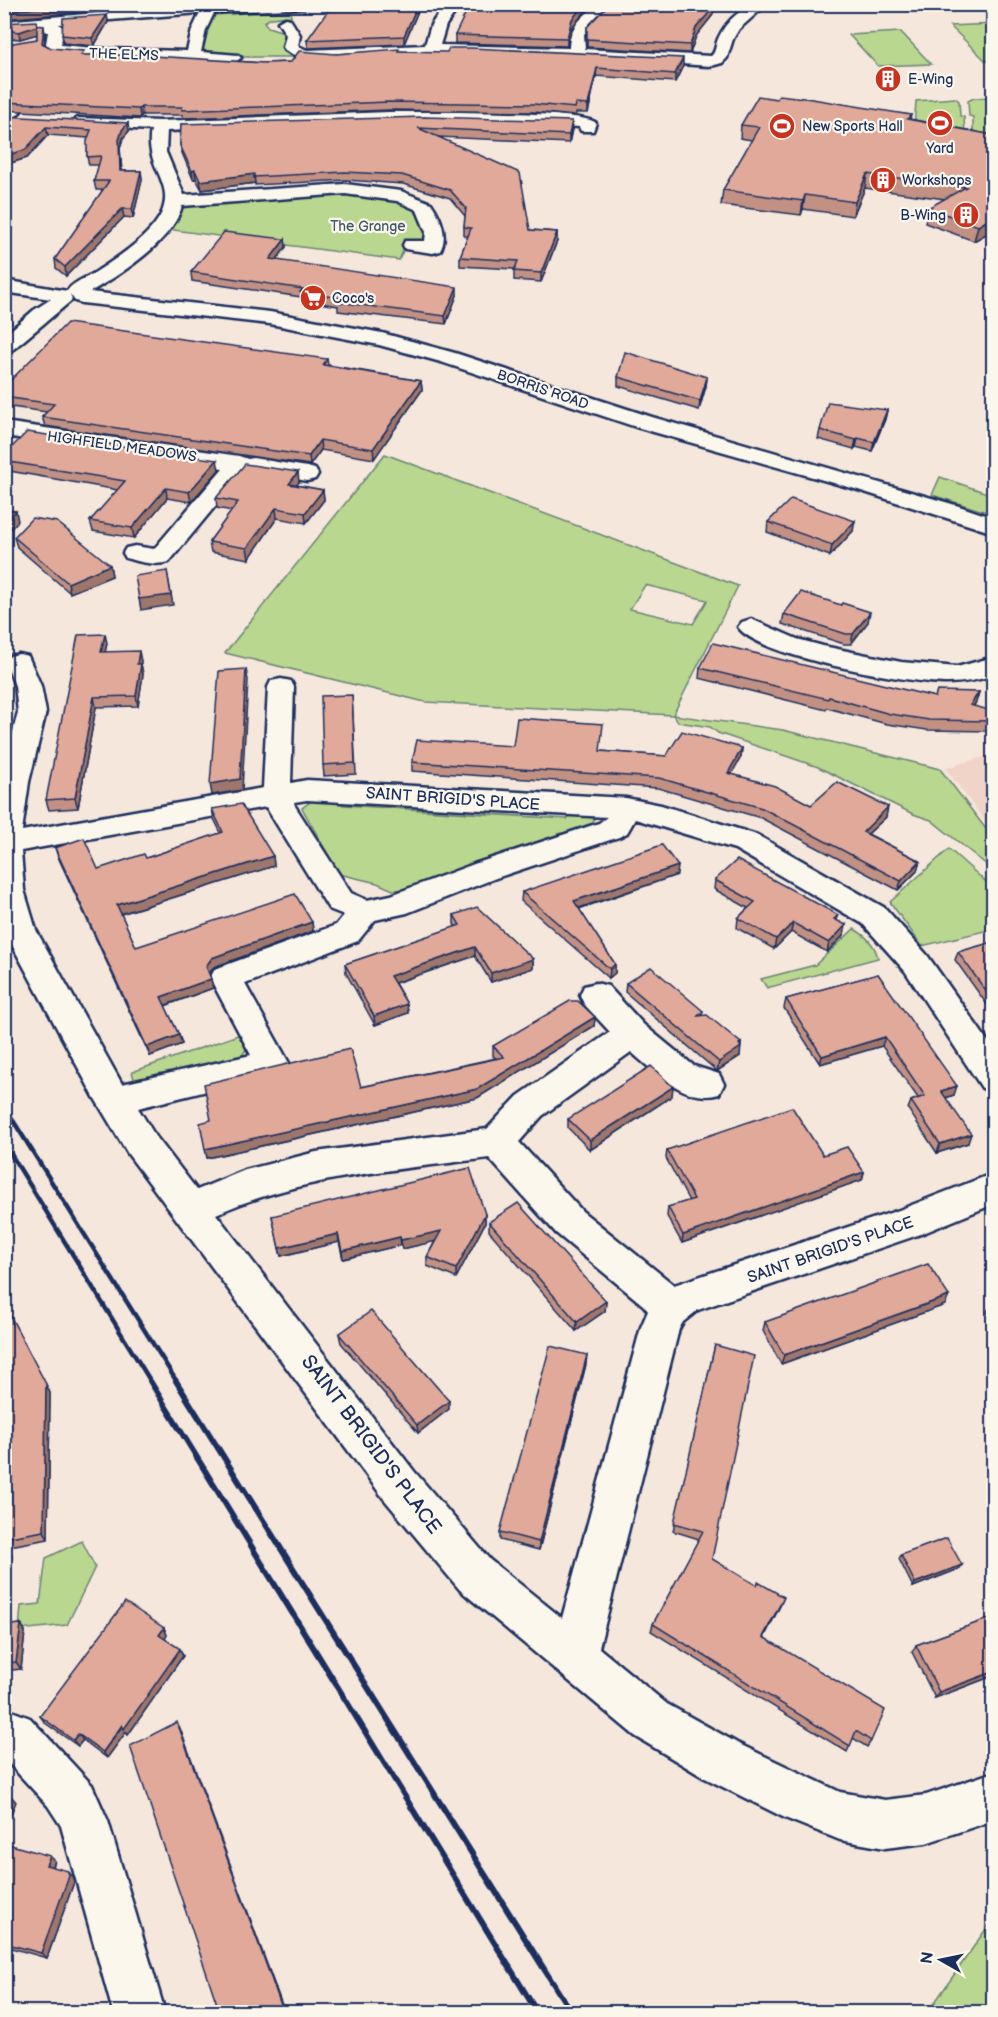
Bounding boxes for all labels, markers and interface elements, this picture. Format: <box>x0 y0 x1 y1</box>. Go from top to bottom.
street label: THE ELMS <box>89 45 159 64</box>
building icon: E-Wing <box>873 64 903 94</box>
place label: E-Wing <box>908 71 953 88</box>
sports icon: Yard <box>925 108 955 138</box>
sports icon: New Sports Hall <box>767 111 797 141</box>
place label: New Sports Hall <box>802 118 903 135</box>
place label: Yard <box>925 140 954 157</box>
building icon: Workshops <box>868 165 898 195</box>
place label: Workshops <box>902 172 972 189</box>
building icon: B-Wing <box>951 200 981 230</box>
place label: B-Wing <box>900 207 946 224</box>
park label: The Grange <box>330 218 406 235</box>
supermarket icon: Coco's <box>298 283 328 313</box>
place label: Coco's <box>332 290 374 307</box>
street label: BORRIS ROAD <box>495 366 591 413</box>
street label: HIGHFIELD MEADOWS <box>46 428 198 465</box>
street label: SAINT BRIGID'S PLACE <box>365 784 541 815</box>
street label: SAINT BRIGID'S PLACE <box>745 1213 916 1288</box>
street label: SAINT BRIGID'S PLACE <box>296 1350 446 1539</box>
north arrow <box>911 1930 971 1990</box>
text: N <box>917 1950 938 1965</box>

